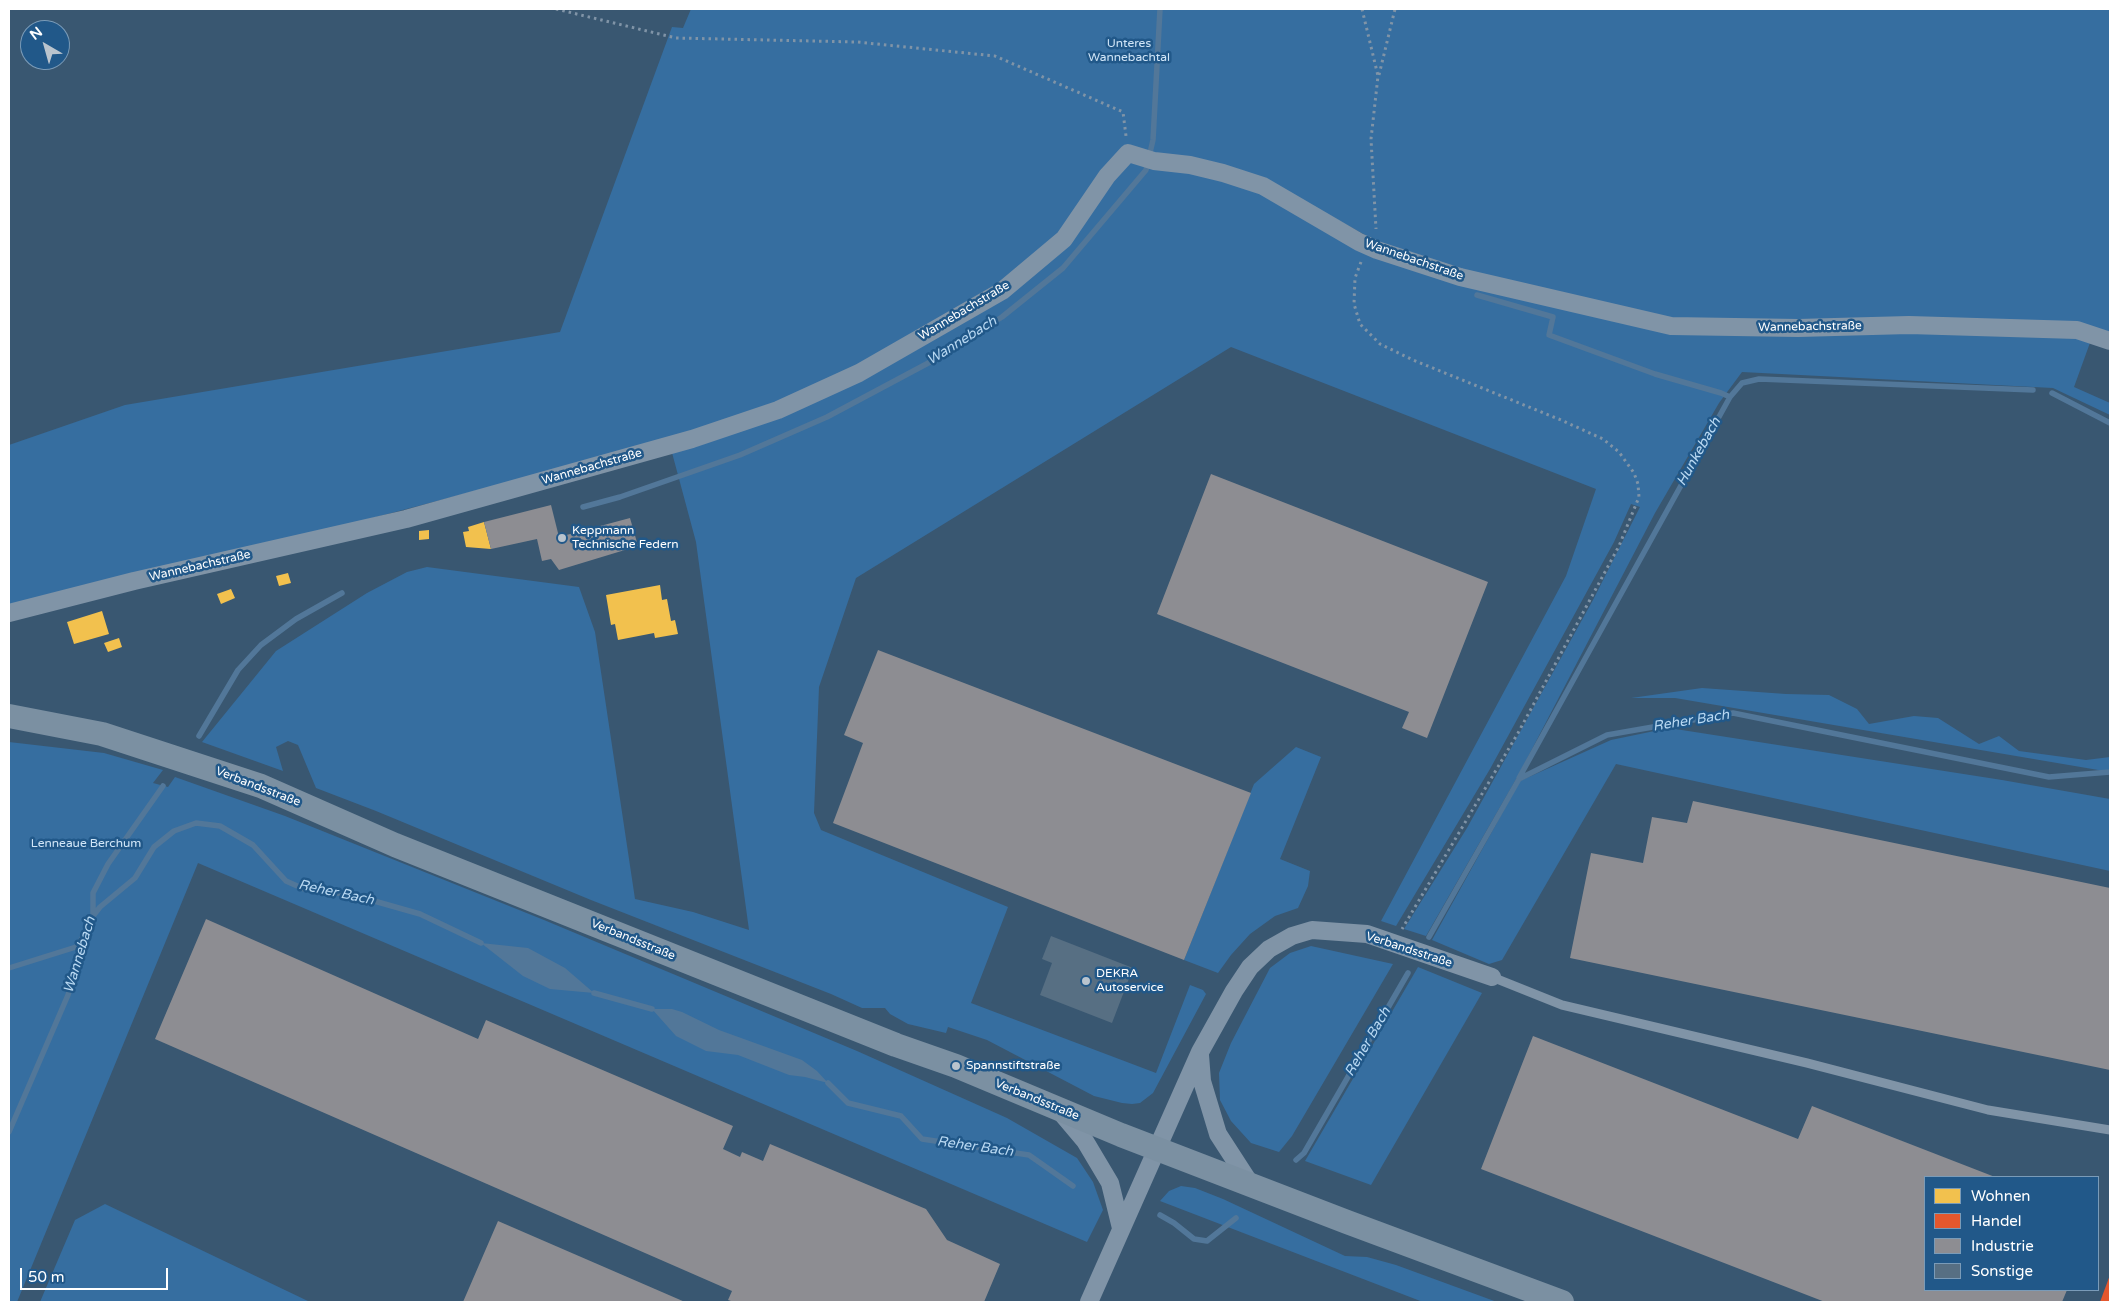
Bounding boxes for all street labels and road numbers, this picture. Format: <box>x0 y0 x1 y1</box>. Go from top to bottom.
street label: Wannebachstraße <box>1363 236 1465 284</box>
street label: Wannebachstraße <box>916 278 1012 344</box>
street label: Wannebachstraße <box>1758 319 1862 335</box>
street label: Wannebachstraße <box>540 446 644 488</box>
street label: Wannebachstraße <box>148 547 252 585</box>
street label: Verbandsstraße <box>214 764 302 810</box>
street label: Verbandsstraße <box>589 917 677 963</box>
street label: Verbandsstraße <box>1364 929 1454 971</box>
street label: Verbandsstraße <box>993 1077 1081 1123</box>

